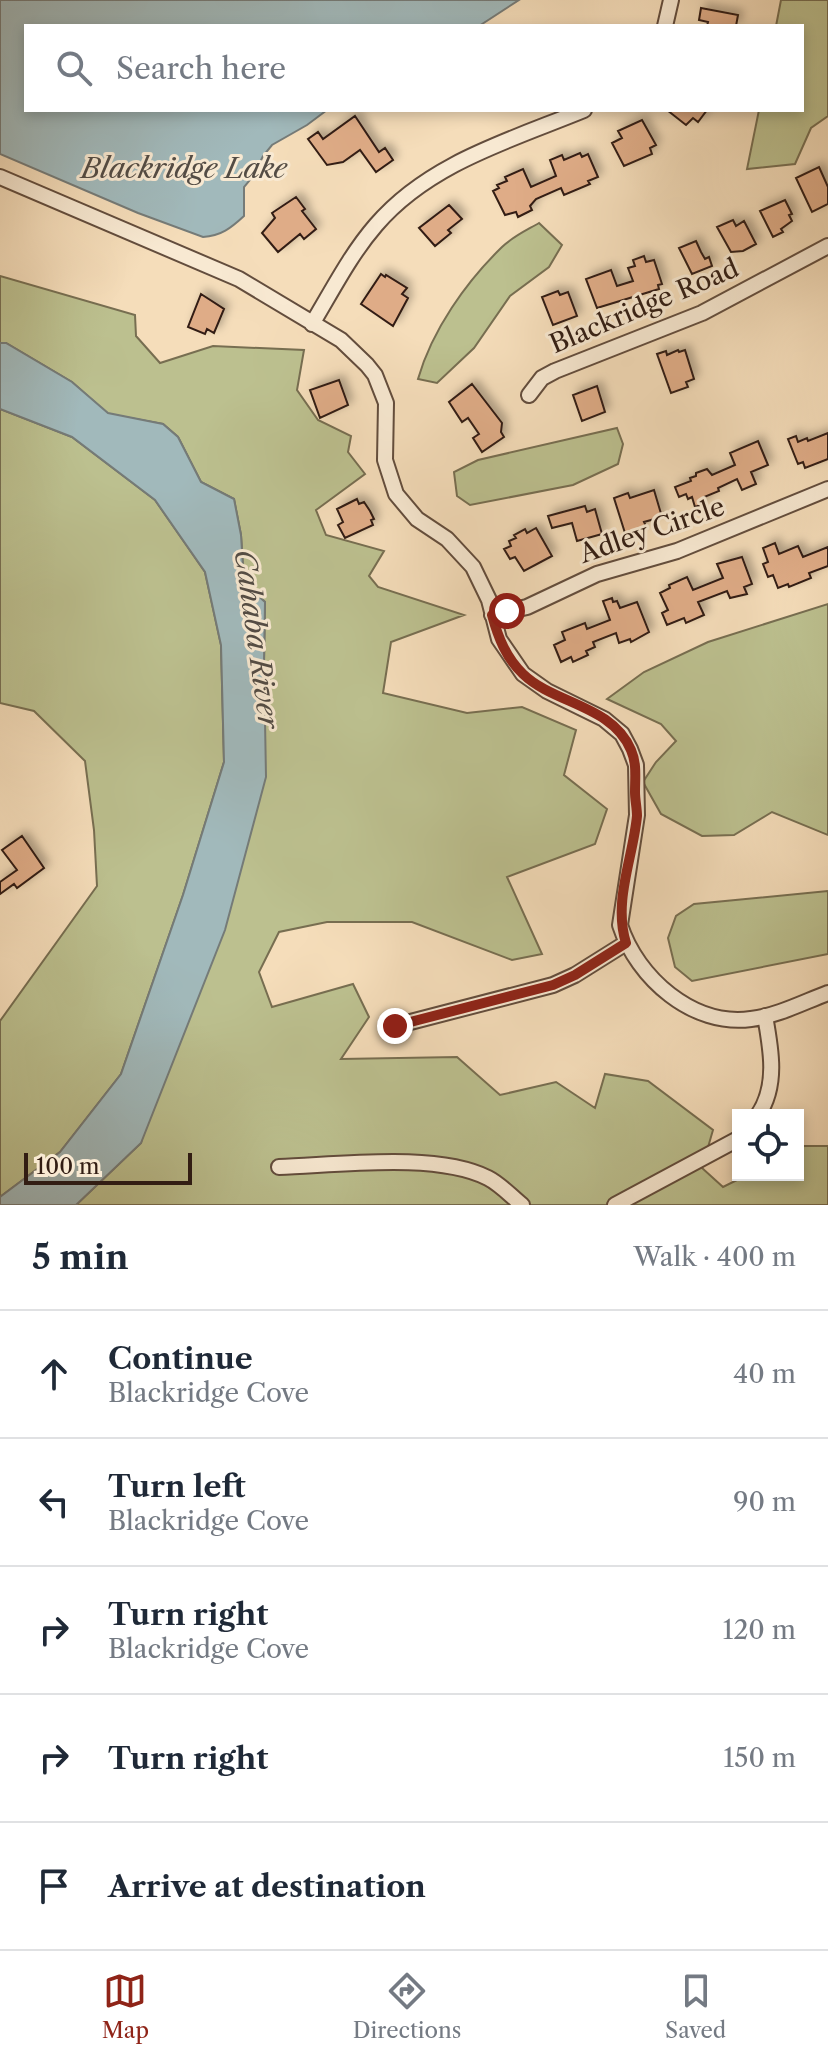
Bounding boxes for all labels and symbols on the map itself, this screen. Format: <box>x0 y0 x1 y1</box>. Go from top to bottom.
water label: Blackridge Lake <box>79 151 288 185</box>
street label: Blackridge Road <box>545 252 743 360</box>
street label: Adley Circle <box>574 490 729 570</box>
water label: Cahaba River <box>228 547 287 733</box>
route start <box>489 593 525 629</box>
route end <box>377 1008 413 1044</box>
scale bar <box>24 1149 192 1185</box>

